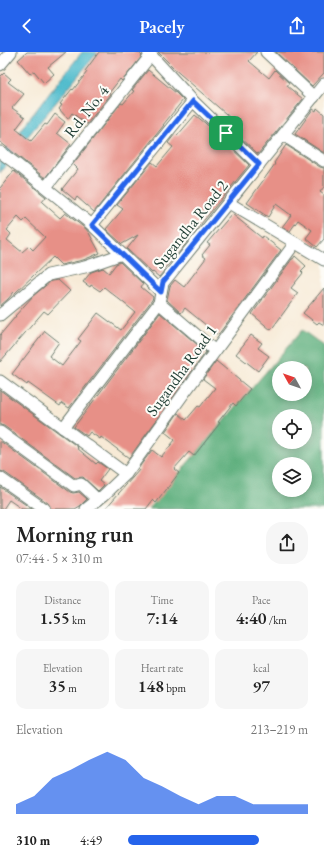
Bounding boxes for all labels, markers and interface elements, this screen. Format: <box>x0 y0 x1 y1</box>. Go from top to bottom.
icon: back <box>16 15 38 37</box>
text: Pacely <box>139 15 185 38</box>
icon: share <box>286 15 308 37</box>
street label: Rd. No. 4 <box>59 81 114 142</box>
pin <box>209 116 243 150</box>
icon: arrive <box>215 122 237 144</box>
street label: Sugandha Road 2 <box>148 176 233 273</box>
street label: Sugandha Road 1 <box>141 320 222 420</box>
north arrow <box>272 361 312 401</box>
map controls <box>272 361 312 497</box>
button: locate <box>272 409 312 449</box>
button: layers <box>272 457 312 497</box>
text: Morning run <box>16 520 134 549</box>
button: share <box>266 522 308 564</box>
text: 07:44 · 5 × 310 m <box>16 550 103 567</box>
text: Distance <box>44 593 81 607</box>
text: Time <box>151 593 173 607</box>
text: Pace <box>252 593 271 607</box>
text: 1.55 <box>40 607 70 629</box>
text: 7:14 <box>147 607 177 629</box>
text: 4:40 <box>236 607 267 629</box>
text: km <box>70 613 86 627</box>
text: /km <box>267 613 287 627</box>
text: Elevation <box>43 661 82 675</box>
text: Heart rate <box>141 661 183 675</box>
text: kcal <box>253 661 270 675</box>
text: 35 <box>49 675 66 697</box>
text: 148 <box>138 675 164 697</box>
text: 97 <box>253 675 270 697</box>
text: m <box>66 681 77 695</box>
text: bpm <box>164 681 186 695</box>
text: Elevation <box>16 721 63 738</box>
text: 213–219 m <box>251 721 308 738</box>
text: 310 m <box>16 832 50 849</box>
text: 4:49 <box>80 832 102 849</box>

